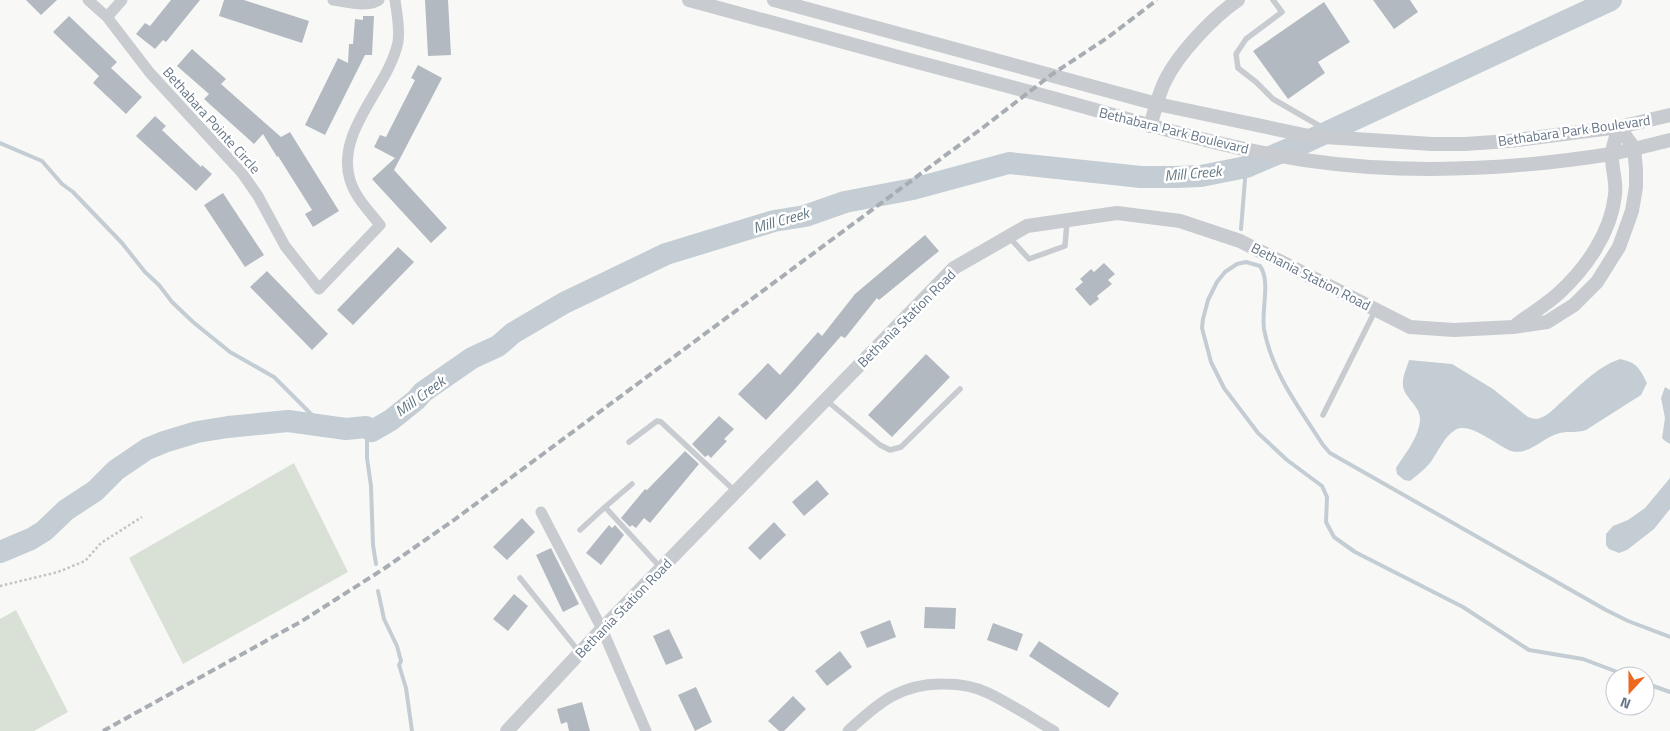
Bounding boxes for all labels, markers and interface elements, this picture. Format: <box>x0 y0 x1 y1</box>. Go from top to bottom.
street label: Bethabara Pointe Circle <box>158 62 266 178</box>
street label: Bethabara Park Boulevard <box>1097 101 1251 159</box>
street label: Bethabara Park Boulevard <box>1496 109 1652 151</box>
water label: Mill Creek <box>1164 159 1225 187</box>
water label: Mill Creek <box>750 200 814 239</box>
street label: Bethania Station Road <box>1248 237 1374 315</box>
street label: Bethania Station Road <box>852 264 960 372</box>
water label: Mill Creek <box>390 369 452 422</box>
street label: Bethania Station Road <box>570 553 676 663</box>
north arrow <box>1605 666 1655 716</box>
text: N <box>1617 692 1633 715</box>

